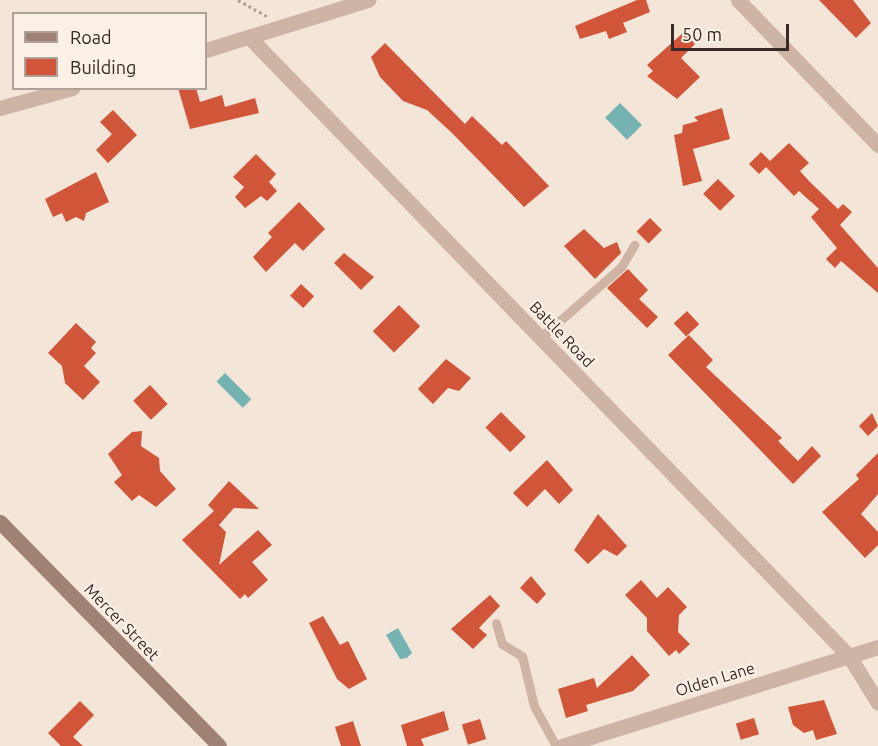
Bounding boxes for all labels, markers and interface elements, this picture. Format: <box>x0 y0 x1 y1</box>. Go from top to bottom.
legend <box>12 12 207 90</box>
scale bar <box>674 12 792 50</box>
text: 50 m <box>682 24 722 44</box>
text: Road <box>70 27 112 47</box>
text: Building <box>70 57 136 77</box>
street label: Battle Road <box>526 297 598 371</box>
street label: Mercer Street <box>81 580 163 664</box>
street label: Olden Lane <box>673 658 757 700</box>

